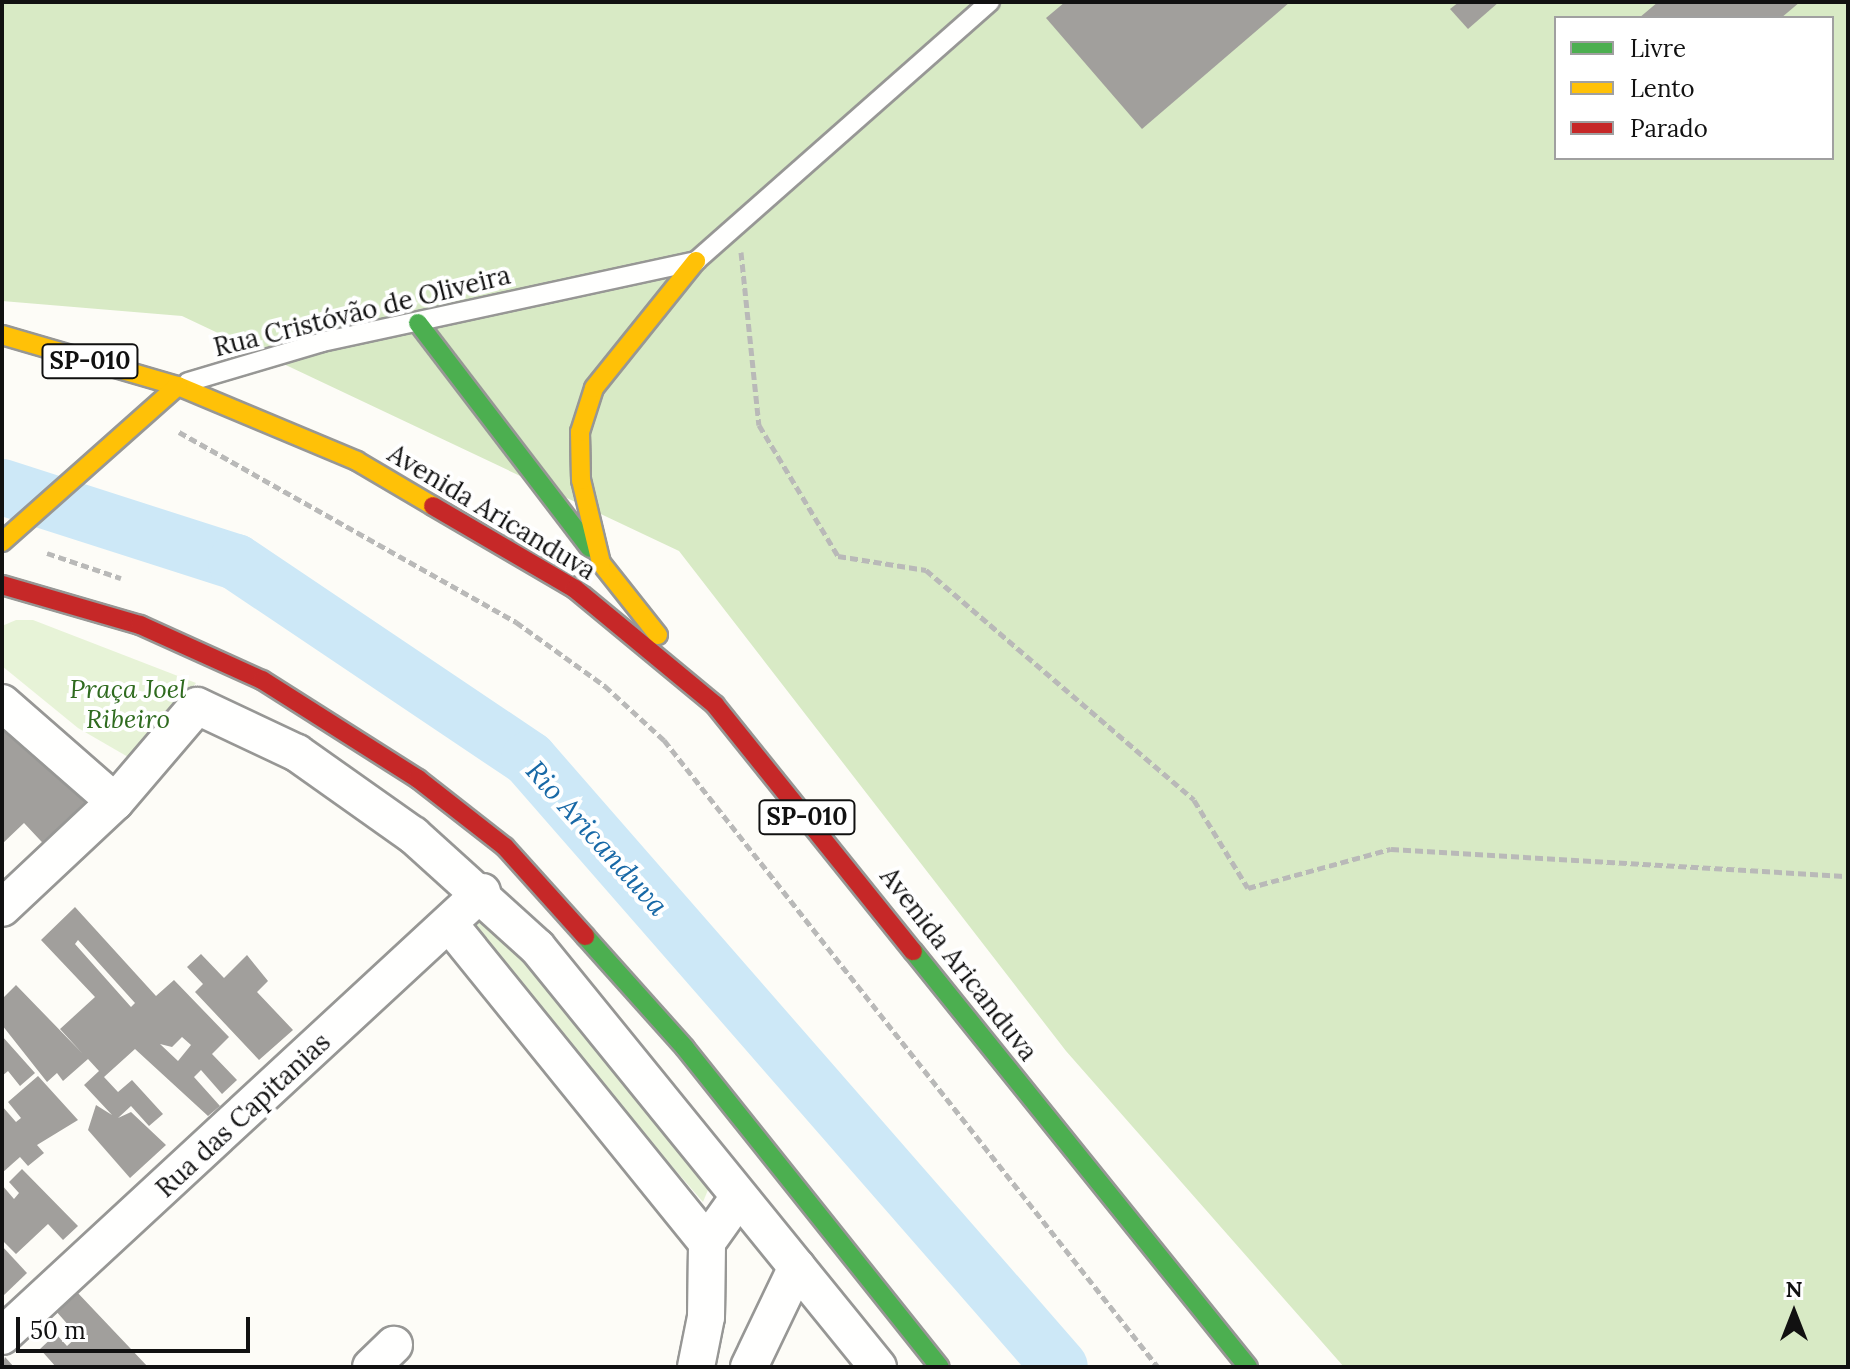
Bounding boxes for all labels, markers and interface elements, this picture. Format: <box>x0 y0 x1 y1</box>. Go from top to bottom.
legend <box>1554 16 1834 160</box>
text: Livre <box>1630 33 1686 64</box>
text: Lento <box>1630 73 1695 104</box>
text: Parado <box>1630 113 1708 144</box>
street label: Rua Cristóvão de Oliveira <box>210 259 514 363</box>
road number: SP-010 <box>40 341 140 381</box>
street label: Avenida Aricanduva <box>382 438 602 586</box>
park label: Praça Joel Ribeiro <box>70 673 186 734</box>
water label: Rio Aricanduva <box>519 754 675 922</box>
road number: SP-010 <box>757 797 857 837</box>
street label: Avenida Aricanduva <box>874 861 1044 1067</box>
street label: Rua das Capitanias <box>149 1026 337 1204</box>
north arrow <box>1754 1273 1834 1353</box>
text: N <box>1785 1275 1803 1303</box>
scale bar <box>20 1301 254 1351</box>
text: 50 m <box>30 1315 86 1346</box>

